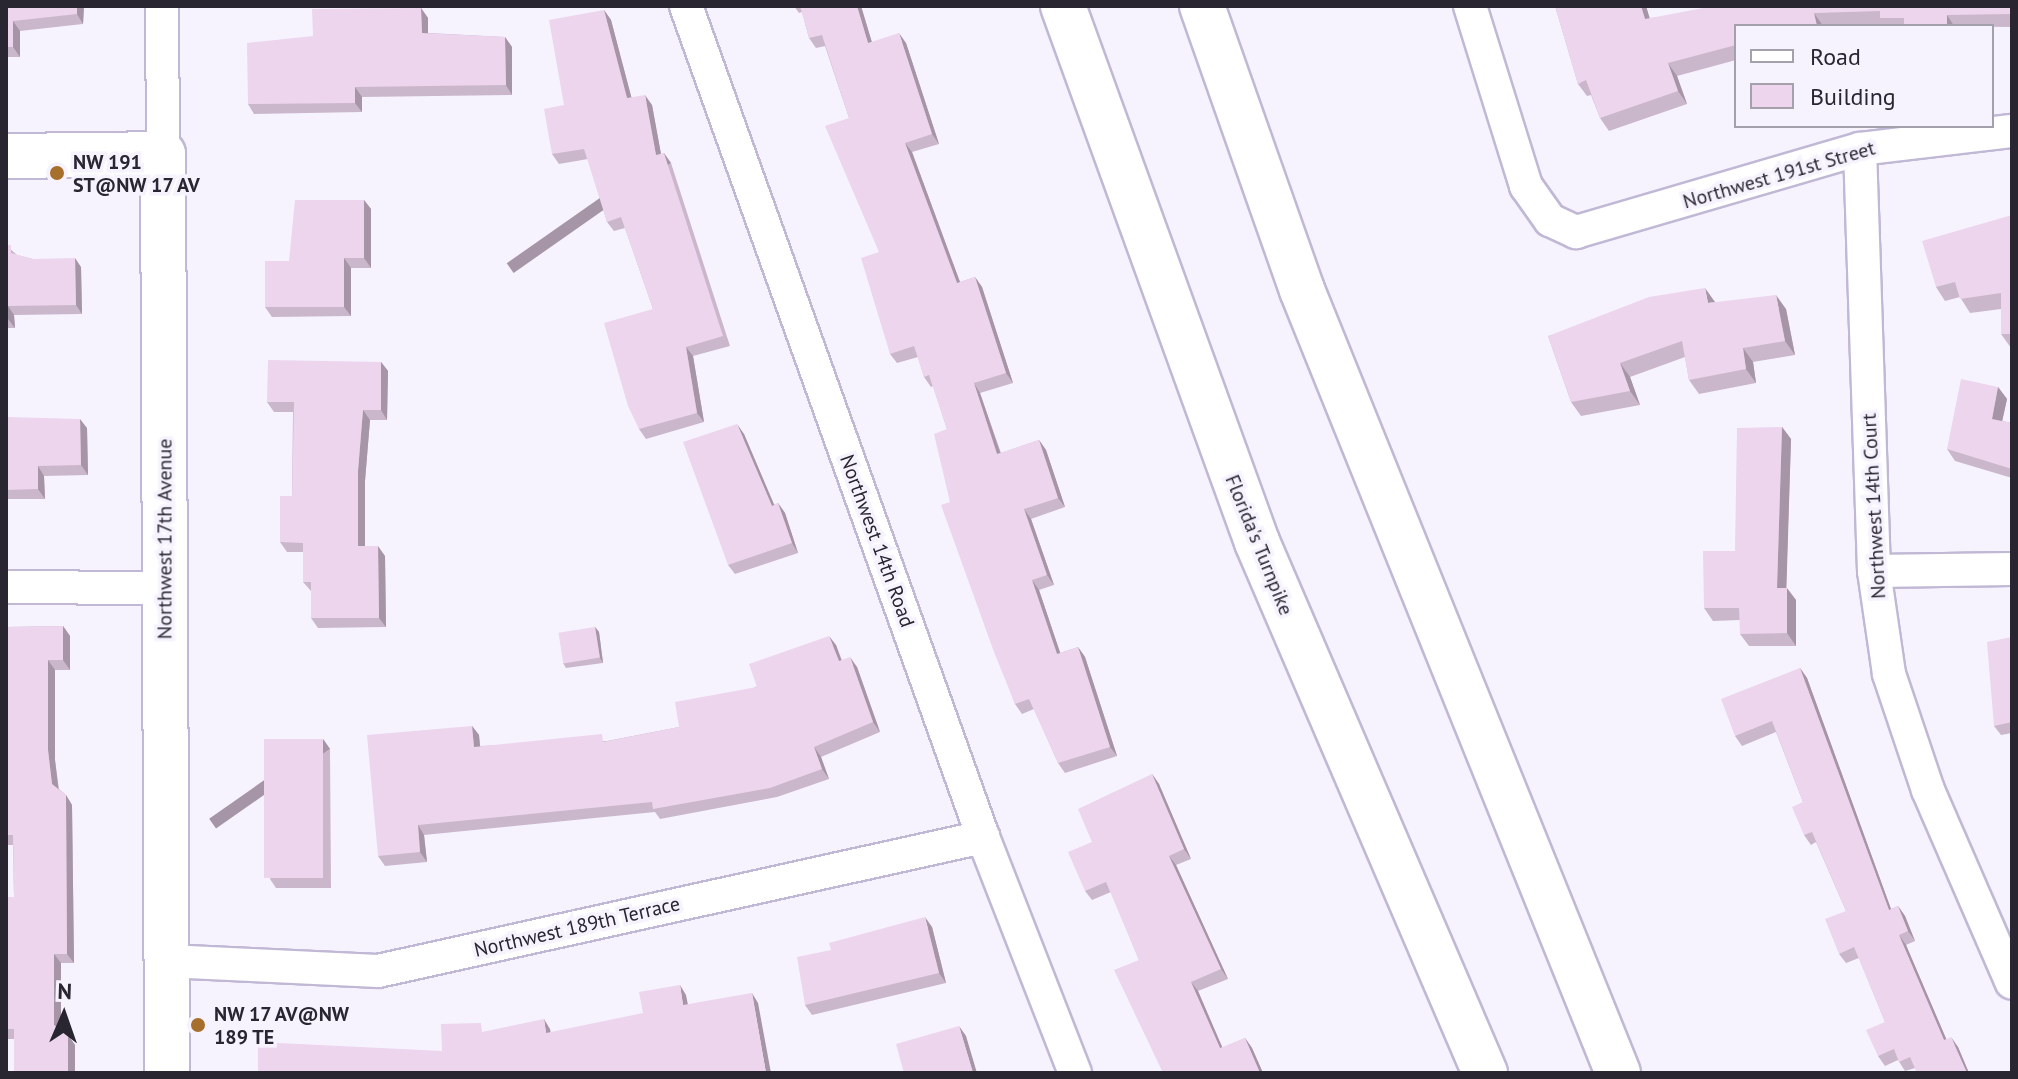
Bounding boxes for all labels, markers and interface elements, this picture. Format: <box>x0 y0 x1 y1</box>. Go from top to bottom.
legend <box>1734 24 1994 128</box>
text: Road <box>1810 41 1861 72</box>
text: Building <box>1810 81 1896 112</box>
street label: Northwest 191st Street <box>1680 136 1878 214</box>
place label: NW 191 ST@NW 17 AV <box>73 150 202 197</box>
marker: NW 191 ST@NW 17 AV <box>48 164 66 182</box>
street label: Northwest 14th Court <box>1857 413 1891 599</box>
street label: Northwest 17th Avenue <box>153 438 177 640</box>
street label: Northwest 14th Road <box>835 452 919 630</box>
street label: Florida's Turnpike <box>1220 471 1298 619</box>
street label: Northwest 189th Terrace <box>471 892 683 962</box>
north arrow <box>24 975 104 1055</box>
text: N <box>57 977 73 1005</box>
place label: NW 17 AV@NW 189 TE <box>214 1002 352 1049</box>
marker: NW 17 AV@NW 189 TE <box>189 1016 207 1034</box>

